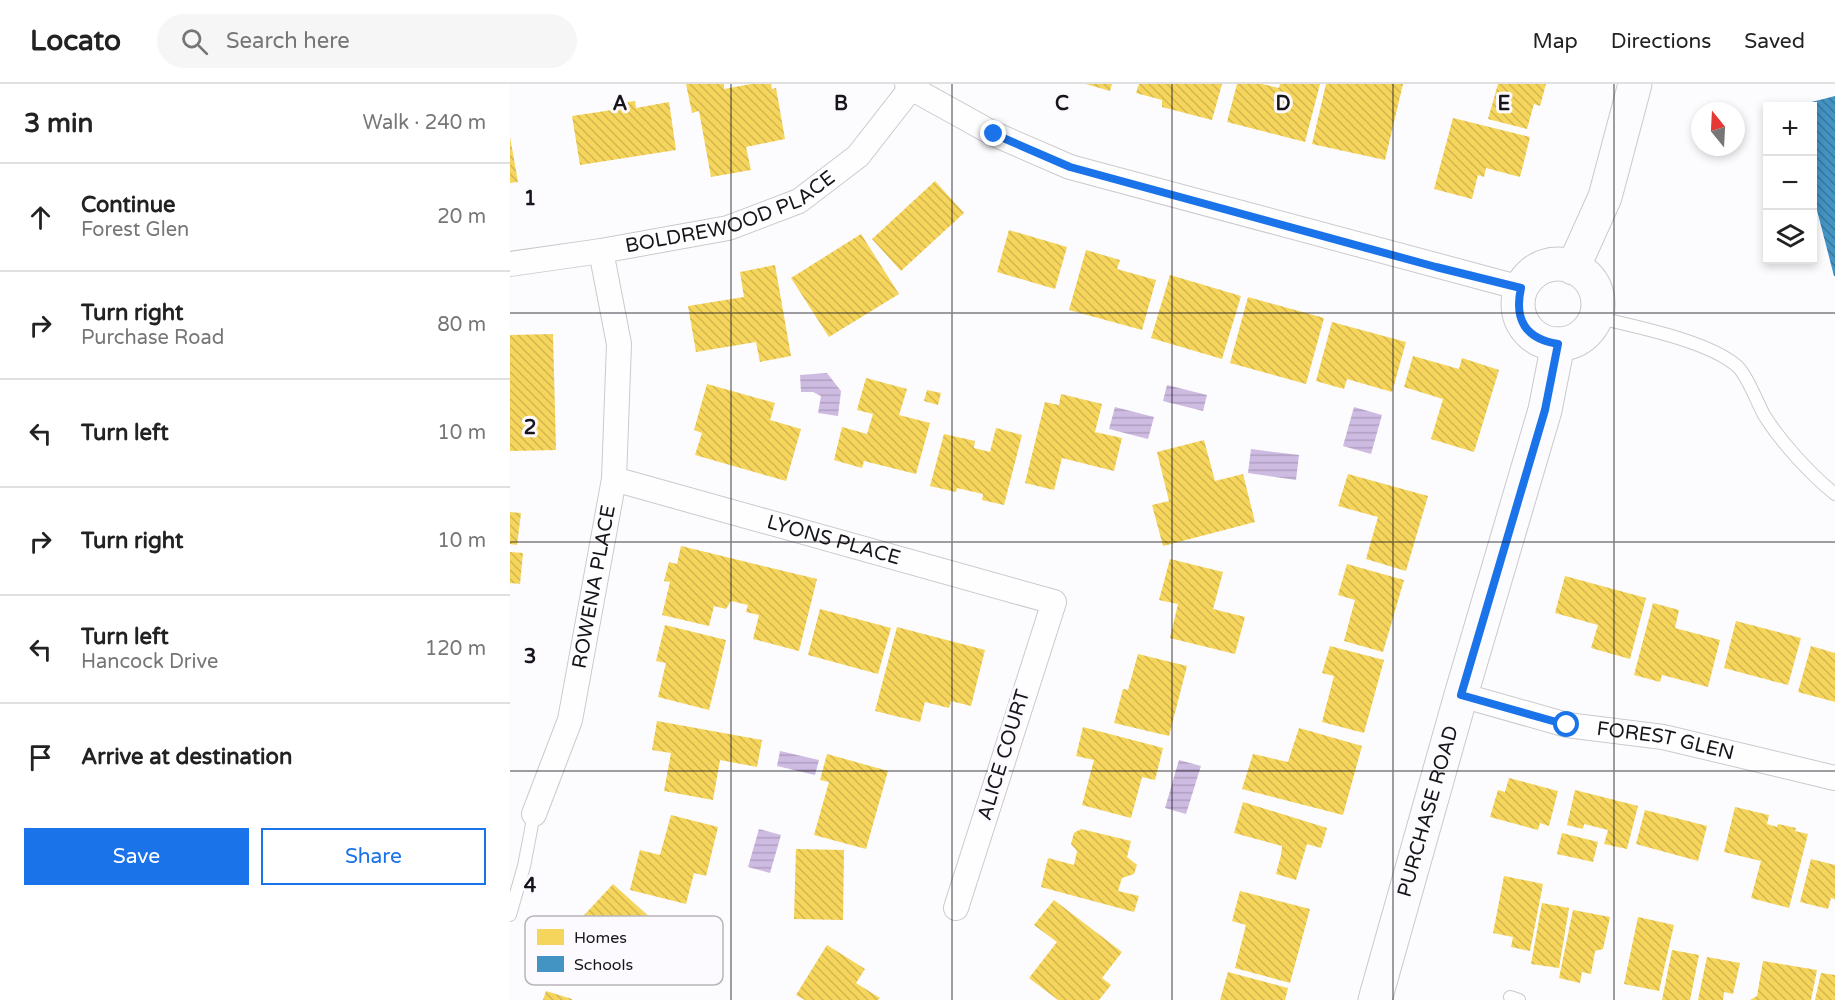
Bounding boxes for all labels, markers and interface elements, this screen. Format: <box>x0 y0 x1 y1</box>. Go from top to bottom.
search box <box>157 14 577 68</box>
text: Locato <box>30 24 121 58</box>
icon: search <box>178 25 211 58</box>
text: Search here <box>226 28 350 54</box>
text: Map <box>1532 29 1578 54</box>
text: Directions <box>1611 29 1711 54</box>
text: Saved <box>1744 29 1805 54</box>
text: A <box>613 92 628 116</box>
text: B <box>834 92 848 116</box>
text: C <box>1055 92 1069 116</box>
text: D <box>1275 92 1291 116</box>
text: E <box>1498 92 1511 116</box>
north arrow <box>1691 102 1745 156</box>
map controls <box>1763 102 1817 264</box>
button: + <box>1763 102 1817 156</box>
text: 3 min <box>24 108 93 139</box>
text: Walk · 240 m <box>363 111 486 135</box>
route end <box>980 120 1006 146</box>
button: − <box>1763 156 1817 210</box>
street label: BOLDREWOOD PLACE <box>623 166 840 258</box>
text: 1 <box>524 187 536 211</box>
text: Continue <box>81 192 176 218</box>
icon: ahead <box>24 201 57 234</box>
text: 20 m <box>437 205 486 229</box>
button: layers <box>1763 210 1817 264</box>
text: Forest Glen <box>81 218 189 242</box>
text: Turn right <box>81 300 183 326</box>
icon: right <box>24 309 57 342</box>
text: 80 m <box>437 313 486 337</box>
text: Purchase Road <box>81 326 224 350</box>
text: 2 <box>524 416 536 440</box>
icon: left <box>24 417 57 450</box>
text: Turn left <box>81 420 169 446</box>
text: 10 m <box>437 421 486 445</box>
street label: ROWENA PLACE <box>568 503 621 670</box>
street label: LYONS PLACE <box>764 510 903 570</box>
icon: right <box>24 525 57 558</box>
text: Turn right <box>81 528 183 554</box>
text: 10 m <box>437 529 486 553</box>
text: Turn left <box>81 624 169 650</box>
icon: left <box>24 633 57 666</box>
text: 120 m <box>425 637 486 661</box>
text: 3 <box>524 645 536 669</box>
text: Hancock Drive <box>81 650 218 674</box>
street label: ALICE COURT <box>973 687 1035 823</box>
route start <box>1553 711 1579 737</box>
street label: FOREST GLEN <box>1595 717 1737 766</box>
street label: PURCHASE ROAD <box>1393 723 1464 900</box>
icon: arrive <box>24 741 57 774</box>
text: Arrive at destination <box>81 744 292 770</box>
button: Save <box>24 828 249 885</box>
button: Share <box>261 828 486 885</box>
text: 4 <box>524 874 537 898</box>
legend <box>525 916 723 985</box>
text: Homes <box>574 928 627 948</box>
text: Schools <box>574 955 633 975</box>

